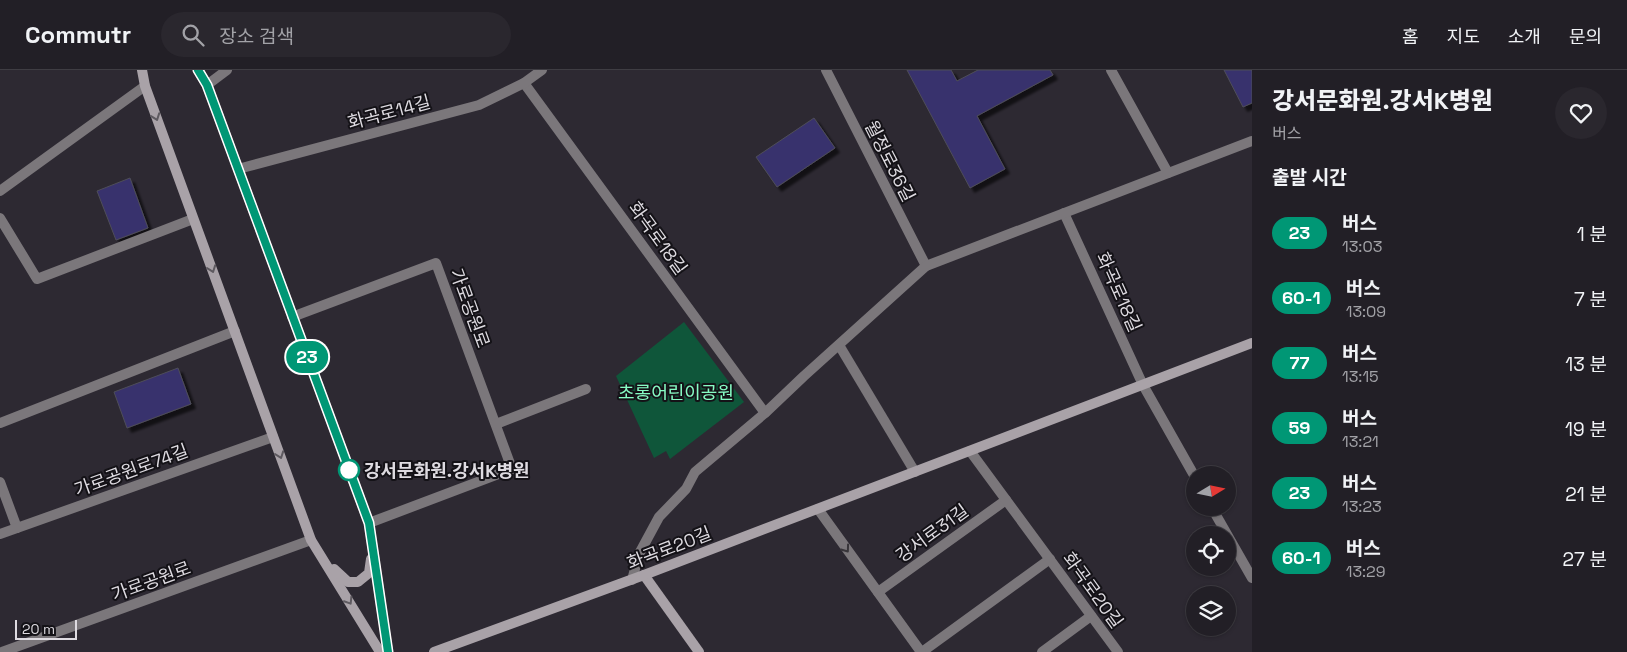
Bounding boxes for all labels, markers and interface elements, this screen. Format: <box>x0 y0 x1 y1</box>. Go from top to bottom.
search box <box>161 12 511 57</box>
text: Commutr <box>25 19 131 50</box>
icon: search <box>179 21 207 49</box>
text: 장소 검색 <box>219 24 294 49</box>
text: 홈 <box>1402 25 1419 48</box>
text: 지도 <box>1447 25 1480 48</box>
text: 소개 <box>1508 25 1541 48</box>
text: 문의 <box>1569 25 1602 48</box>
text: 강서문화원.강서K병원 <box>1272 85 1493 116</box>
button: heart <box>1555 87 1607 139</box>
street label: 화곡로14길 <box>345 90 433 134</box>
one-way arrow <box>150 112 160 120</box>
street label: 월정로36길 <box>860 117 920 205</box>
text: 버스 <box>1272 123 1301 144</box>
text: 출발 시간 <box>1272 165 1347 190</box>
street label: 화곡로18길 <box>624 197 692 279</box>
text: 버스 <box>1342 211 1377 236</box>
text: 23 <box>1289 221 1310 244</box>
text: 1 분 <box>1577 222 1607 247</box>
text: 13:03 <box>1342 236 1382 257</box>
street label: 화곡로18길 <box>1091 249 1147 335</box>
one-way arrow <box>206 264 216 273</box>
street label: 가로공원로 <box>445 265 495 351</box>
text: 버스 <box>1346 276 1381 301</box>
text: 60-1 <box>1282 286 1321 309</box>
text: 7 분 <box>1574 287 1607 312</box>
text: 13:09 <box>1346 301 1386 322</box>
line badge: 23 <box>284 341 330 373</box>
text: 버스 <box>1342 341 1377 366</box>
text: 23 <box>296 345 318 368</box>
text: 77 <box>1290 351 1309 374</box>
text: 13 분 <box>1565 352 1607 377</box>
text: 13:15 <box>1342 366 1379 387</box>
park label: 초롱어린이공원 <box>618 381 734 404</box>
text: 버스 <box>1342 406 1377 431</box>
text: 59 <box>1289 416 1310 439</box>
text: 19 분 <box>1565 417 1607 442</box>
text: 13:21 <box>1342 431 1379 452</box>
street label: 가로공원로74길 <box>71 439 191 501</box>
one-way arrow <box>274 450 284 458</box>
marker: 강서문화원.강서K병원 <box>338 459 360 481</box>
place label: 강서문화원.강서K병원 <box>364 459 530 482</box>
north arrow <box>1186 466 1236 516</box>
map controls <box>1186 466 1236 636</box>
text: 버스 <box>1342 471 1377 496</box>
text: 23 <box>1289 481 1310 504</box>
text: 21 분 <box>1565 482 1607 507</box>
text: 13:23 <box>1342 496 1382 517</box>
street label: 강서로31길 <box>891 499 973 567</box>
street label: 화곡로20길 <box>624 521 714 575</box>
button: locate <box>1186 526 1236 576</box>
text: 버스 <box>1346 536 1381 561</box>
one-way arrow <box>840 543 849 552</box>
text: 60-1 <box>1282 546 1321 569</box>
street label: 화곡로20길 <box>1058 547 1128 633</box>
text: 27 분 <box>1563 547 1607 572</box>
street label: 가로공원로 <box>108 556 194 606</box>
text: 13:29 <box>1346 561 1386 582</box>
button: layers <box>1186 586 1236 636</box>
one-way arrow <box>342 595 352 604</box>
scale bar <box>15 617 78 640</box>
text: 20 m <box>22 620 55 638</box>

